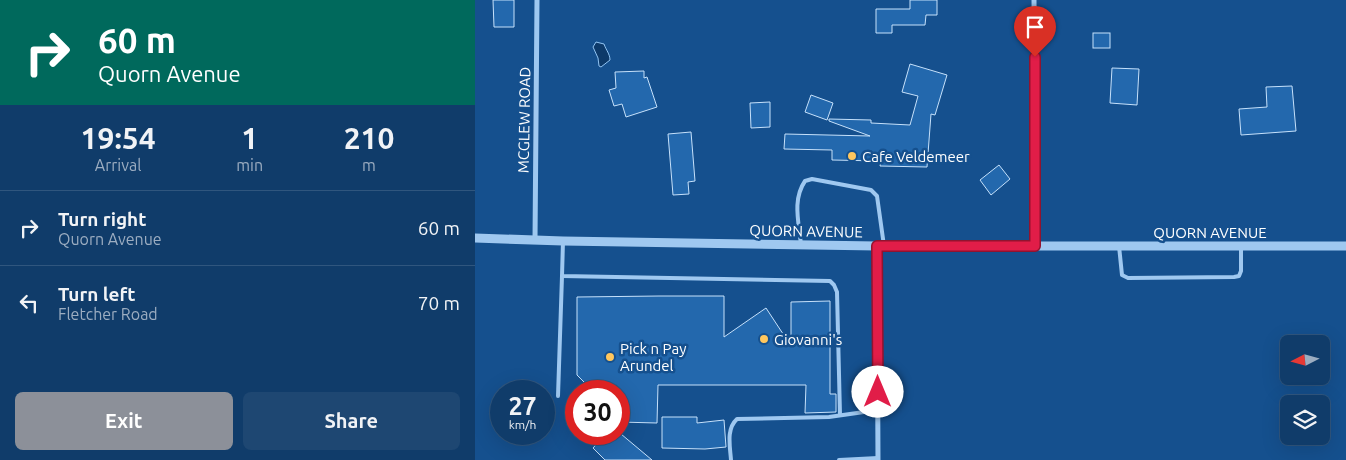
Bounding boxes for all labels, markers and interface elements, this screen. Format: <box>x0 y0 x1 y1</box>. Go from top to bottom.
pin <box>1014 6 1056 57</box>
icon: arrive <box>1021 13 1049 41</box>
icon: right <box>15 20 80 85</box>
text: 60 m <box>98 20 176 60</box>
text: Quorn Avenue <box>98 61 241 86</box>
street label: MCGLEW ROAD <box>515 67 533 173</box>
text: 19:54 <box>81 121 156 155</box>
text: 1 <box>241 121 258 155</box>
text: 210 <box>344 121 394 155</box>
place label: Cafe Veldemeer <box>862 148 970 165</box>
marker: Cafe Veldemeer <box>846 150 858 162</box>
text: Arrival <box>95 156 141 174</box>
text: min <box>236 156 263 174</box>
text: m <box>362 156 376 174</box>
text: Turn right <box>58 208 146 230</box>
icon: right <box>15 214 43 242</box>
text: 60 m <box>418 217 460 239</box>
street label: QUORN AVENUE <box>749 222 863 240</box>
street label: QUORN AVENUE <box>1153 224 1267 241</box>
text: Quorn Avenue <box>58 230 162 248</box>
text: Turn left <box>58 283 136 305</box>
icon: left <box>15 289 43 317</box>
text: 70 m <box>418 292 460 314</box>
text: Fletcher Road <box>58 305 158 323</box>
place label: Giovanni's <box>774 331 842 348</box>
marker: Giovanni's <box>758 333 770 345</box>
north arrow <box>1280 335 1330 385</box>
map controls <box>1280 335 1330 445</box>
place label: Pick n Pay Arundel <box>620 340 686 374</box>
marker: Pick n Pay Arundel <box>604 351 616 363</box>
position arrow <box>851 365 903 417</box>
speed limit sign: 30 <box>565 380 630 445</box>
button: Exit <box>15 392 233 450</box>
button: Share <box>243 392 460 450</box>
text: 27 <box>508 392 537 420</box>
button: layers <box>1280 395 1330 445</box>
text: km/h <box>509 418 536 431</box>

